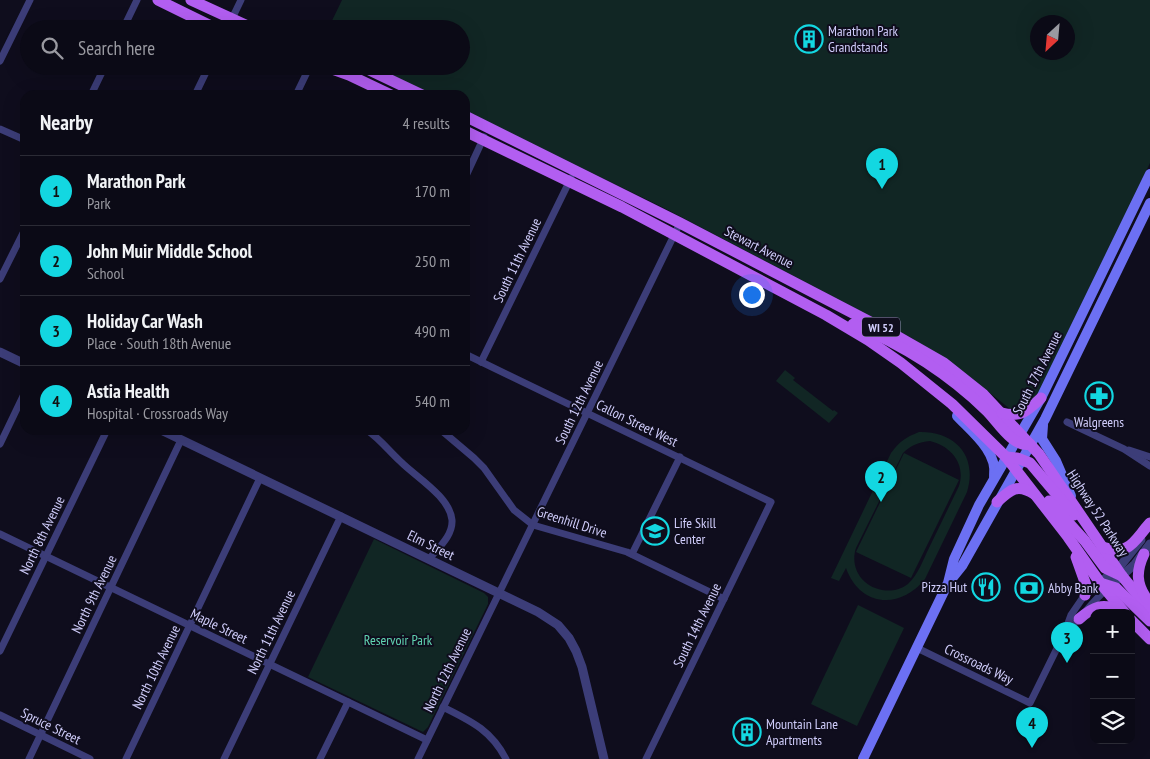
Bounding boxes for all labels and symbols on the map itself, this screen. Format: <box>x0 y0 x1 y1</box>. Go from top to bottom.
north arrow <box>1030 15 1075 60</box>
place label: Marathon Park Grandstands <box>828 22 898 56</box>
building icon: Marathon Park Grandstands <box>794 24 824 54</box>
pin: 1 <box>866 148 898 189</box>
street label: South 11th Avenue <box>489 215 545 305</box>
street label: Stewart Avenue <box>721 222 797 272</box>
your location <box>739 282 765 308</box>
road number: WI 52 <box>862 318 900 337</box>
street label: South 17th Avenue <box>1008 328 1066 418</box>
street label: South 12th Avenue <box>551 357 607 447</box>
pharmacy icon: Walgreens <box>1084 381 1114 411</box>
street label: Callon Street West <box>593 396 681 451</box>
place label: Walgreens <box>1074 413 1124 431</box>
pin: 2 <box>865 461 897 502</box>
street label: Highway 52 Parkway <box>1063 466 1133 560</box>
street label: North 8th Avenue <box>15 493 69 577</box>
street label: Greenhill Drive <box>535 502 609 542</box>
place label: Life Skill Center <box>674 514 717 548</box>
school or university icon: Life Skill Center <box>640 516 670 546</box>
street label: Elm Street <box>404 526 458 564</box>
street label: North 9th Avenue <box>67 552 121 636</box>
restaurant icon: Pizza Hut <box>971 572 1001 602</box>
bank icon: Abby Bank <box>1014 573 1044 603</box>
place label: Pizza Hut <box>922 578 967 596</box>
place label: Abby Bank <box>1048 579 1099 597</box>
street label: South 14th Avenue <box>669 580 725 670</box>
street label: North 11th Avenue <box>243 587 299 677</box>
street label: Maple Street <box>187 604 251 648</box>
street label: North 10th Avenue <box>128 622 184 712</box>
pin: 3 <box>1051 622 1083 663</box>
street label: North 12th Avenue <box>419 625 475 715</box>
park label: Reservoir Park <box>364 631 433 649</box>
street label: Crossroads Way <box>942 640 1017 689</box>
street label: Spruce Street <box>18 704 84 748</box>
pin: 4 <box>1016 707 1048 748</box>
place label: Mountain Lane Apartments <box>766 715 838 749</box>
building icon: Mountain Lane Apartments <box>732 717 762 747</box>

